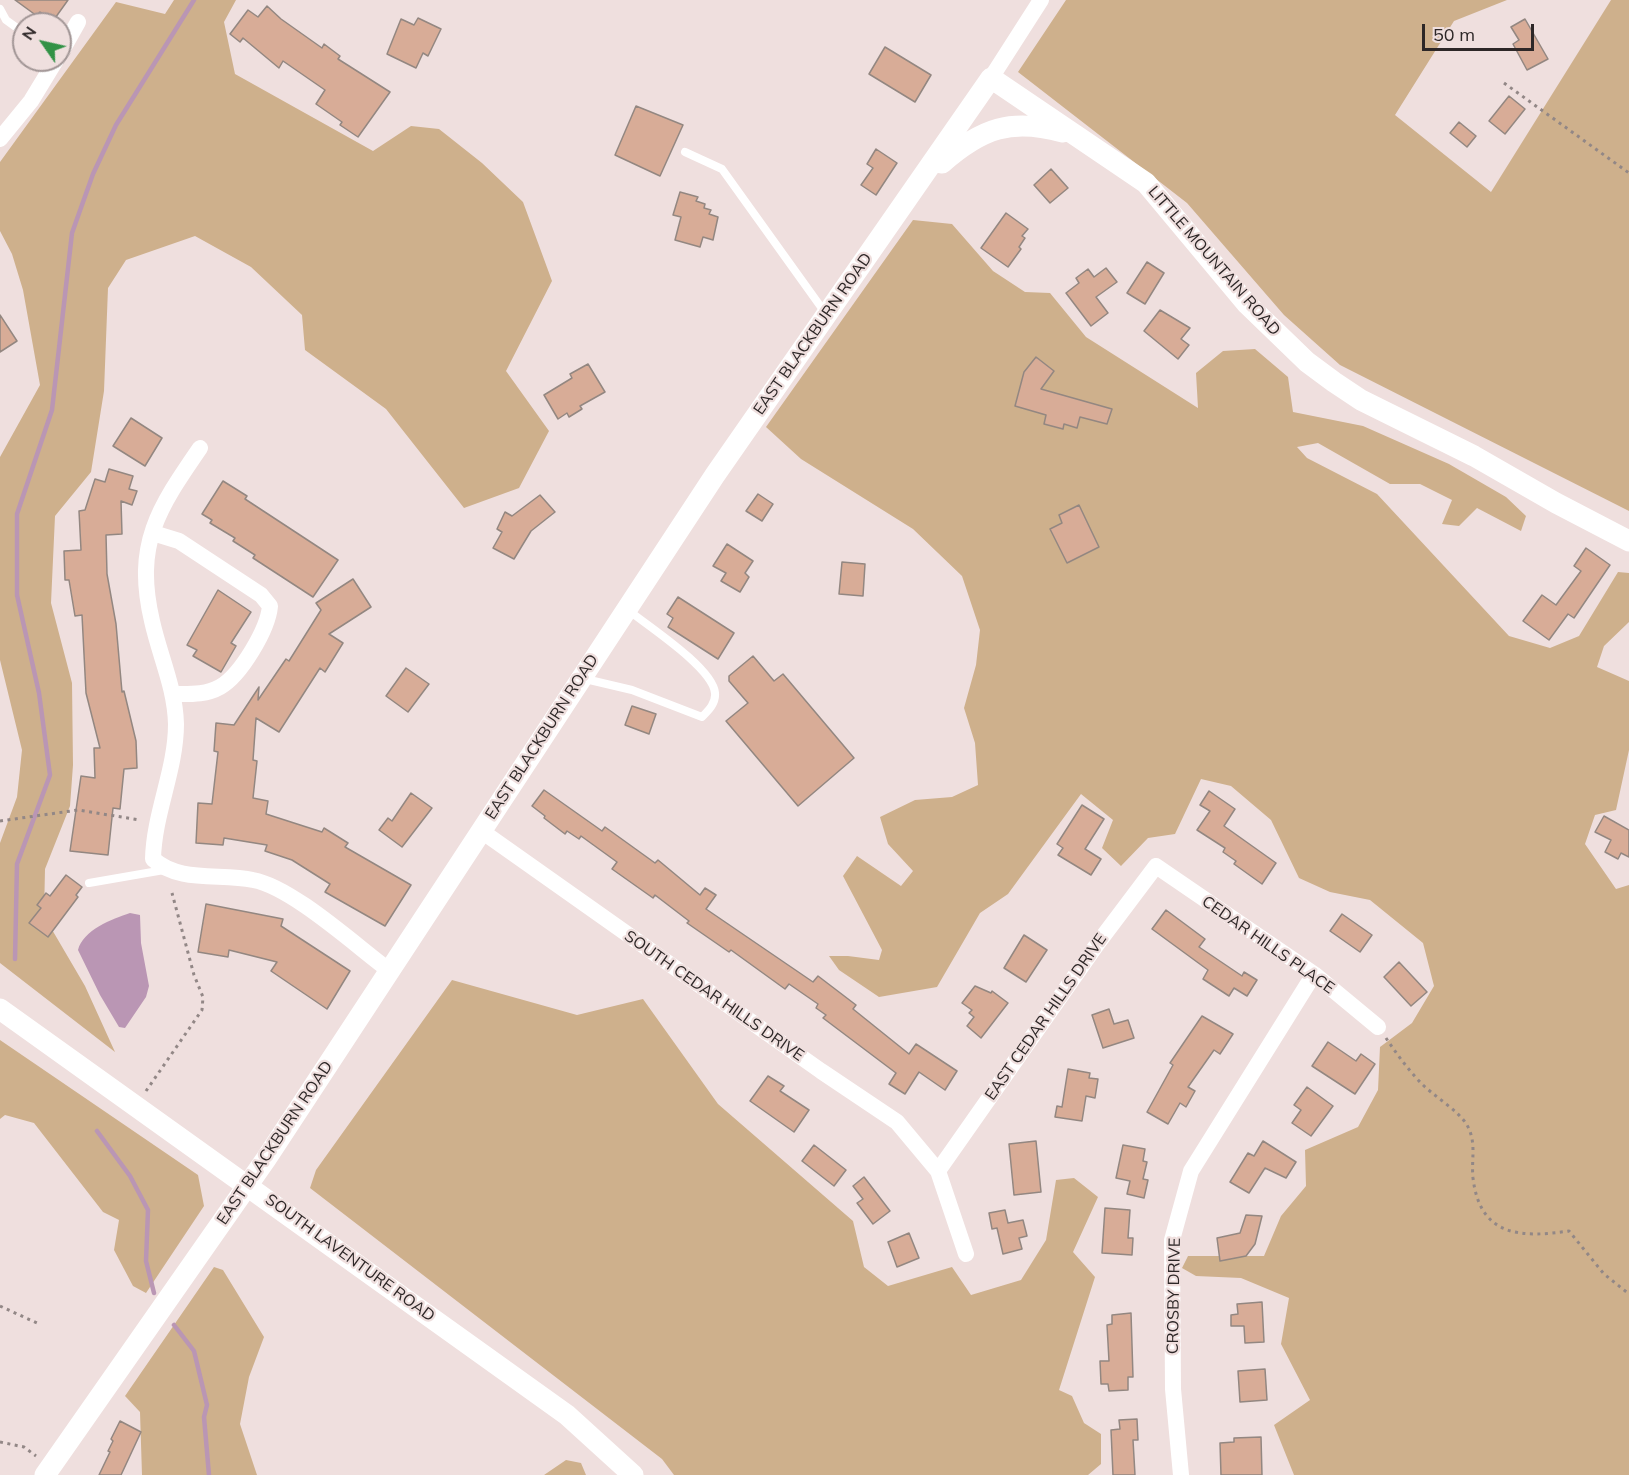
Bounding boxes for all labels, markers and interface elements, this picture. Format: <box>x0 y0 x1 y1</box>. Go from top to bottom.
north arrow <box>12 12 72 72</box>
scale bar <box>1425 12 1538 50</box>
text: N <box>17 22 40 44</box>
text: 50 m <box>1433 23 1475 46</box>
street label: LITTLE MOUNTAIN ROAD <box>1144 182 1284 340</box>
street label: EAST BLACKBURN ROAD <box>750 249 876 419</box>
street label: EAST BLACKBURN ROAD <box>481 651 603 823</box>
street label: CEDAR HILLS PLACE <box>1198 892 1338 998</box>
street label: SOUTH CEDAR HILLS DRIVE <box>621 927 807 1065</box>
street label: EAST CEDAR HILLS DRIVE <box>981 930 1111 1104</box>
street label: EAST BLACKBURN ROAD <box>213 1058 337 1228</box>
street label: SOUTH LAVENTURE ROAD <box>262 1190 438 1326</box>
street label: CROSBY DRIVE <box>1163 1238 1185 1354</box>

